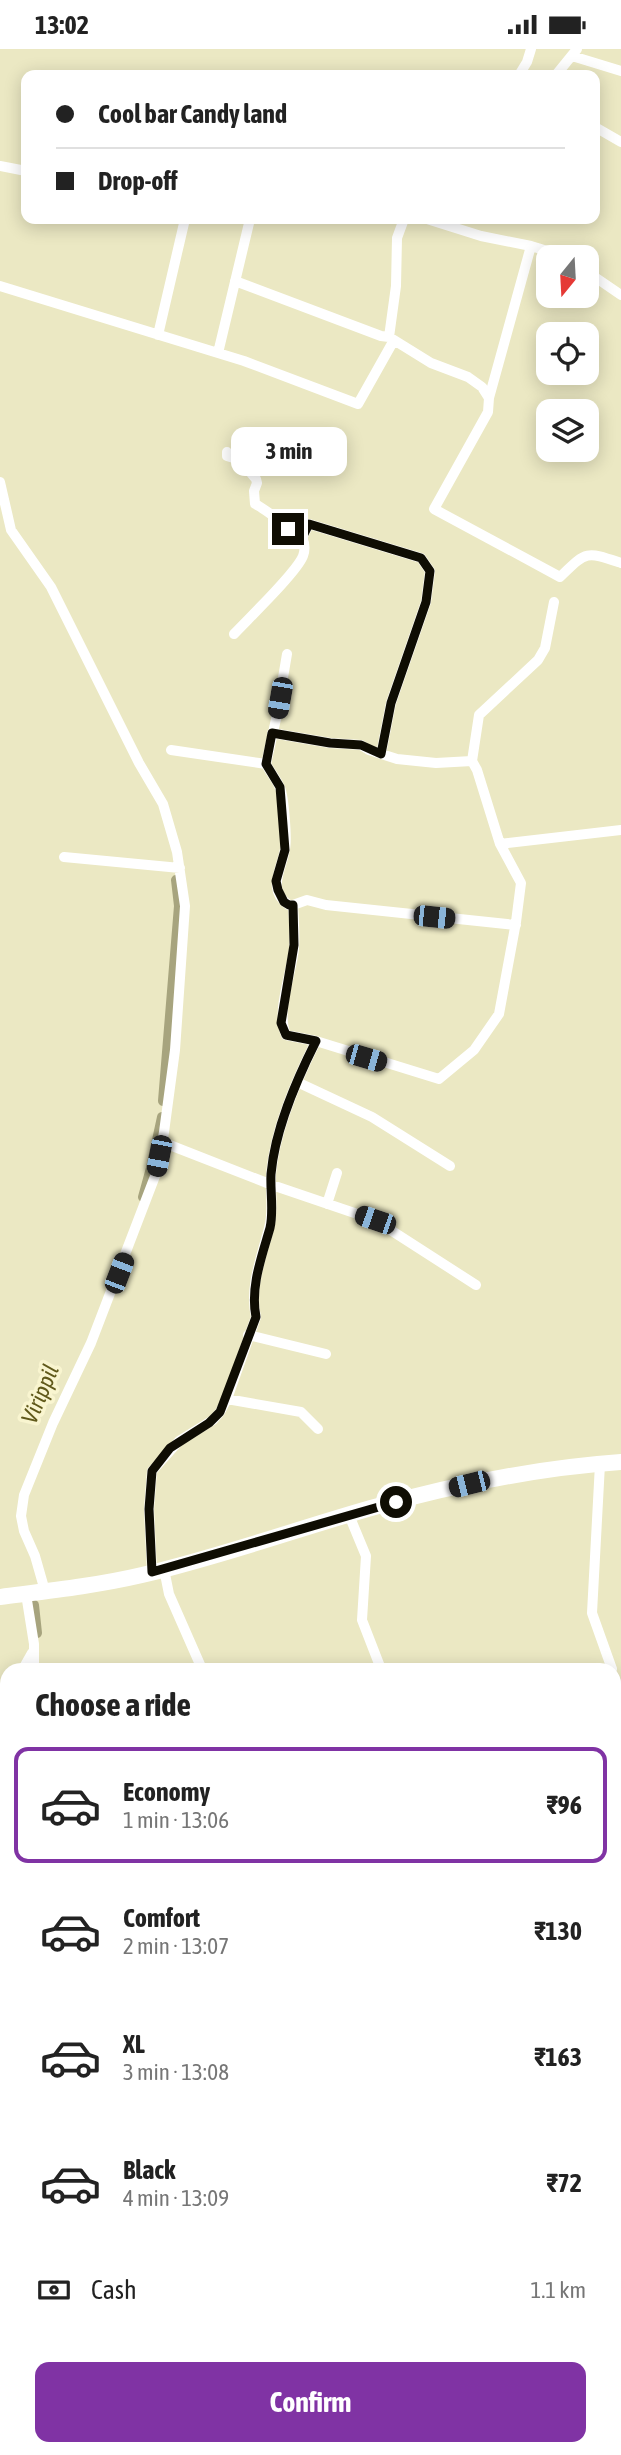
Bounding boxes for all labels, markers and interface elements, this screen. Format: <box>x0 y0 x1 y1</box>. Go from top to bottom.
text: 13:02 <box>35 10 89 40</box>
text: Cool bar Candy land <box>98 99 287 129</box>
text: Drop-off <box>98 166 178 196</box>
north arrow <box>536 245 598 308</box>
map controls <box>536 245 599 462</box>
button: locate <box>536 322 599 385</box>
button: layers <box>536 399 599 462</box>
callout: 3 min <box>230 427 346 477</box>
text: 3 min <box>266 438 312 464</box>
route end <box>272 513 304 545</box>
car <box>267 675 294 721</box>
car <box>413 904 456 930</box>
car <box>343 1042 390 1074</box>
car <box>145 1133 174 1179</box>
car <box>352 1203 399 1237</box>
car <box>102 1250 137 1296</box>
water label: Virippil <box>16 1360 64 1428</box>
car <box>447 1469 492 1499</box>
route start <box>380 1486 412 1518</box>
text: Choose a ride <box>35 1686 191 1723</box>
icon: car <box>39 1774 102 1837</box>
text: Economy <box>123 1777 210 1807</box>
text: ₹96 <box>546 1790 582 1820</box>
text: 1 min · 13:06 <box>123 1807 229 1833</box>
icon: car <box>39 1900 102 1963</box>
text: Comfort <box>123 1903 200 1933</box>
text: ₹130 <box>534 1916 582 1946</box>
text: 2 min · 13:07 <box>123 1933 229 1959</box>
icon: car <box>39 2026 102 2089</box>
text: XL <box>123 2029 145 2059</box>
text: ₹163 <box>534 2042 582 2072</box>
text: 3 min · 13:08 <box>123 2059 229 2085</box>
icon: car <box>39 2152 102 2215</box>
text: Black <box>123 2155 175 2185</box>
text: ₹72 <box>546 2168 582 2198</box>
text: 4 min · 13:09 <box>123 2185 229 2211</box>
icon: cash <box>35 2271 73 2309</box>
text: Cash <box>91 2275 137 2305</box>
text: 1.1 km <box>530 2277 586 2303</box>
button: Confirm <box>35 2362 586 2442</box>

